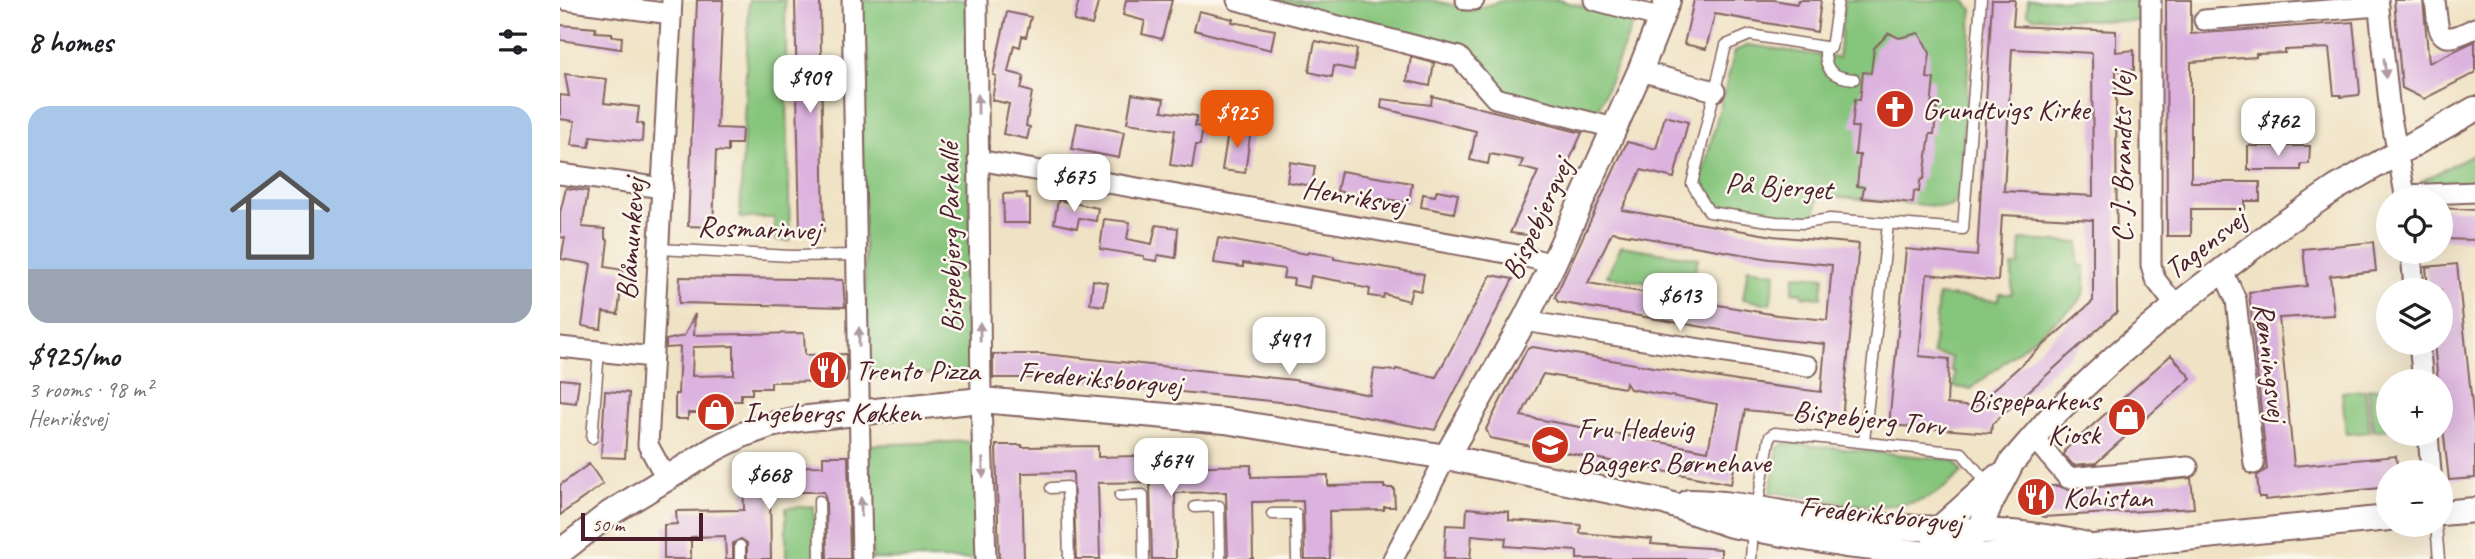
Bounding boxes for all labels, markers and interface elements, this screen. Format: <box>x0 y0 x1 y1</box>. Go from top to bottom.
text: 8 homes <box>28 23 113 61</box>
icon: filters <box>494 23 532 61</box>
pin: $909 <box>769 55 851 115</box>
one-way arrow <box>2380 57 2391 79</box>
text: $909 <box>790 63 830 92</box>
street label: C. J. Brandts Vej <box>2102 68 2140 243</box>
church icon: Grundtvigs Kirke <box>1874 88 1916 130</box>
pin: $925 <box>1196 90 1278 150</box>
place label: Grundtvigs Kirke <box>1922 90 2092 128</box>
one-way arrow <box>972 93 984 115</box>
text: $925 <box>1217 98 1257 127</box>
pin: $762 <box>2237 99 2319 158</box>
text: $762 <box>2257 106 2299 135</box>
street label: Bispebjerg Parkallé <box>929 138 971 333</box>
street label: Bispebjergvej <box>1493 149 1583 285</box>
icon: home <box>217 152 343 278</box>
pin: $675 <box>1033 154 1115 214</box>
text: $675 <box>1053 162 1095 191</box>
street label: På Bjerget <box>1724 163 1837 209</box>
street label: Henriksvej <box>1300 168 1411 224</box>
street label: Blåmunkevej <box>607 173 653 301</box>
map controls <box>2376 187 2453 537</box>
button: locate <box>2376 187 2453 264</box>
street label: Tagensvej <box>2156 198 2257 288</box>
street label: Rosmarinvej <box>697 207 824 249</box>
pin: $613 <box>1639 274 1721 333</box>
button: layers <box>2376 278 2453 355</box>
text: $613 <box>1659 281 1701 310</box>
street label: Rønningsvej <box>2245 300 2297 426</box>
pin: $491 <box>1248 318 1330 377</box>
one-way arrow <box>975 320 986 342</box>
text: $491 <box>1268 325 1310 354</box>
one-way arrow <box>853 326 865 348</box>
text: $925/mo <box>28 337 120 375</box>
restaurant icon: Trento Pizza <box>807 349 849 391</box>
place label: Trento Pizza <box>855 351 982 389</box>
street label: Frederiksborgvej <box>1017 352 1186 404</box>
button: + <box>2376 369 2453 446</box>
text: 3 rooms · 98 m² <box>28 375 152 404</box>
place label: Bispeparkens Kiosk <box>1968 381 2103 453</box>
shop icon: Ingebergs Køkken <box>695 391 737 433</box>
street label: Bispebjerg Torv <box>1791 391 1949 445</box>
place label: Ingebergs Køkken <box>743 393 923 431</box>
shop icon: Bispeparkens Kiosk <box>2106 396 2148 438</box>
text: Henriksvej <box>28 404 107 433</box>
place label: Fru Hedevig Baggers Børnehave <box>1577 409 1773 481</box>
school or university icon: Fru Hedevig Baggers Børnehave <box>1529 424 1571 466</box>
pin: $674 <box>1130 438 1212 498</box>
text: $674 <box>1150 446 1192 475</box>
pin: $668 <box>728 452 810 512</box>
one-way arrow <box>978 457 989 479</box>
text: $668 <box>748 460 790 489</box>
button: − <box>2376 460 2453 537</box>
restaurant icon: Kohistan <box>2015 476 2057 518</box>
place label: Kohistan <box>2063 478 2154 516</box>
street label: Frederiksborgvej <box>1798 487 1967 542</box>
one-way arrow <box>855 495 867 517</box>
scale bar <box>581 510 704 542</box>
text: 50 m <box>592 513 624 537</box>

